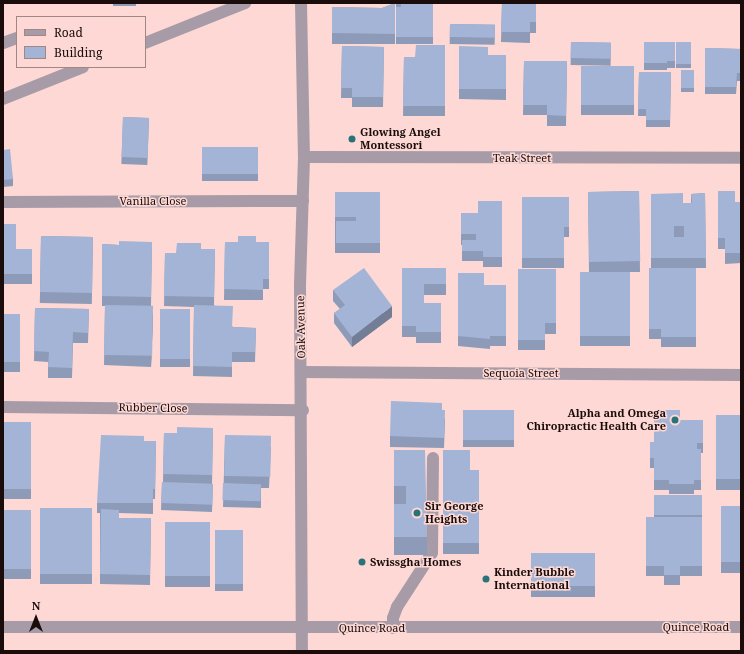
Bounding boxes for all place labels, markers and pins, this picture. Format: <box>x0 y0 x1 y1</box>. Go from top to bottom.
place label: Glowing Angel Montessori <box>360 126 441 152</box>
marker: Glowing Angel Montessori <box>347 134 357 144</box>
place label: Alpha and Omega Chiropractic Health Care <box>526 407 666 433</box>
marker: Alpha and Omega Chiropractic Health Care <box>669 414 681 426</box>
place label: Sir George Heights <box>425 500 484 526</box>
marker: Sir George Heights <box>412 508 422 518</box>
place label: Swissgha Homes <box>370 555 461 569</box>
marker: Swissgha Homes <box>357 557 367 567</box>
place label: Kinder Bubble International <box>494 566 574 592</box>
marker: Kinder Bubble International <box>481 574 491 584</box>

